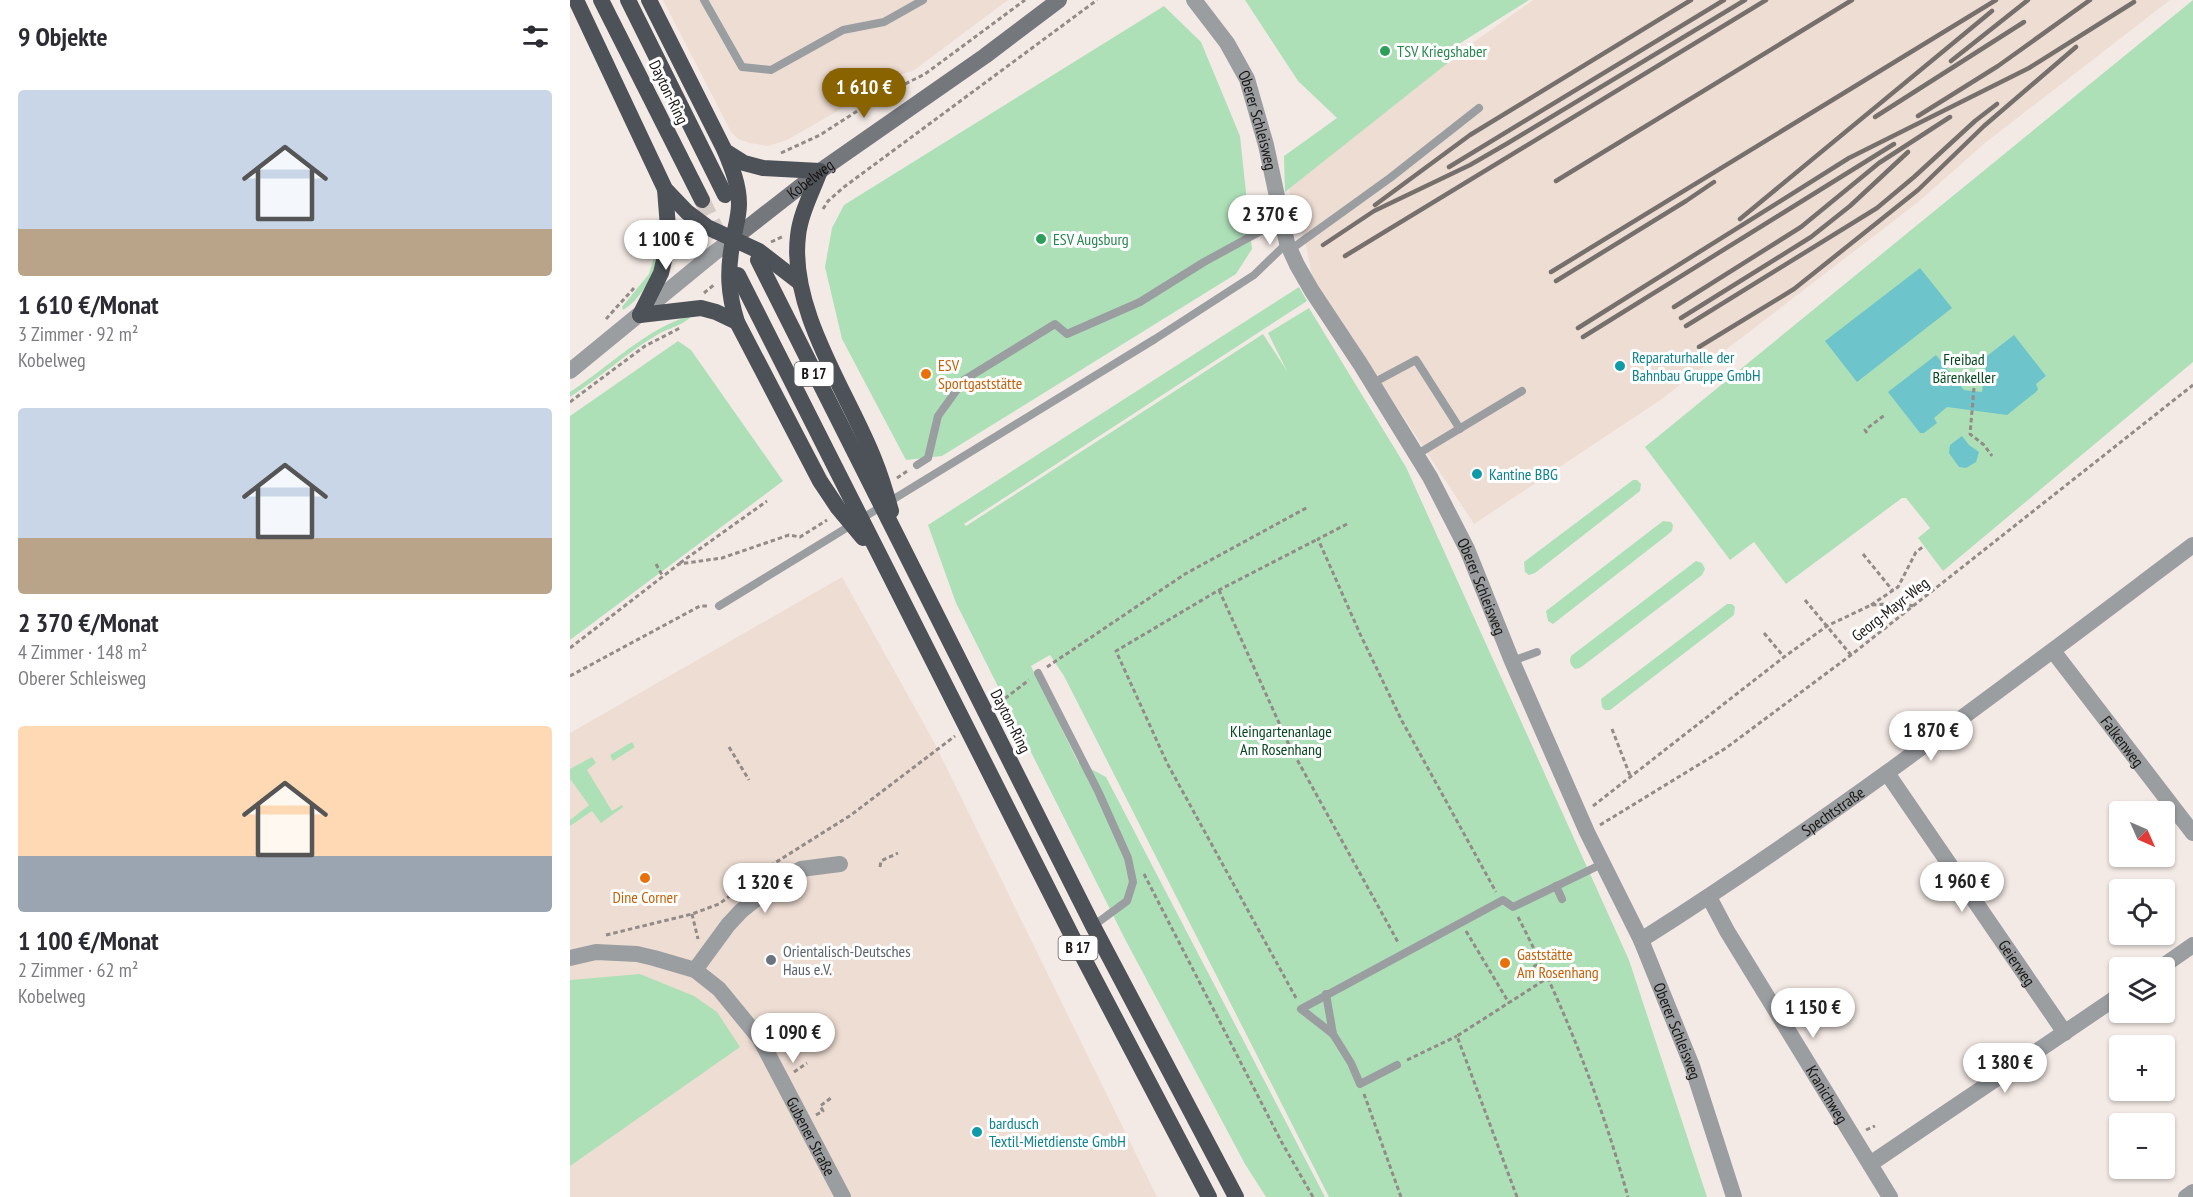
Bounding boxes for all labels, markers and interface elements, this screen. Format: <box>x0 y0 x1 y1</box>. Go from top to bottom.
text: 9 Objekte <box>18 20 108 53</box>
icon: filters <box>519 20 552 53</box>
place label: TSV Kriegshaber <box>1397 41 1488 61</box>
marker: TSV Kriegshaber <box>1378 44 1392 58</box>
street label: Dayton-Ring <box>645 57 693 127</box>
street label: Oberer Schleisweg <box>1234 66 1281 172</box>
pin: 1 610 € <box>809 68 919 119</box>
text: 1 610 € <box>836 74 892 100</box>
icon: home <box>231 129 339 237</box>
street label: Kobelweg <box>783 154 838 203</box>
pin: 2 370 € <box>1215 195 1325 246</box>
text: 2 370 € <box>1242 201 1298 227</box>
pin: 1 100 € <box>611 220 721 271</box>
text: 1 100 € <box>638 226 694 252</box>
place label: ESV Augsburg <box>1053 229 1129 249</box>
marker: ESV Augsburg <box>1034 232 1048 246</box>
text: 1 610 €/Monat <box>18 288 159 321</box>
text: 3 Zimmer · 92 m² <box>18 321 138 347</box>
text: Kobelweg <box>18 347 86 373</box>
place label: Reparaturhalle der Bahnbau Gruppe GmbH <box>1632 347 1761 385</box>
park label: Freibad Bärenkeller <box>1932 349 1996 387</box>
place label: ESV Sportgaststätte <box>938 355 1022 393</box>
marker: Reparaturhalle der Bahnbau Gruppe GmbH <box>1613 359 1627 373</box>
road number: B 17 <box>794 362 834 386</box>
marker: ESV Sportgaststätte <box>919 367 933 381</box>
icon: home <box>231 447 339 555</box>
place label: Kantine BBG <box>1489 464 1558 484</box>
marker: Kantine BBG <box>1470 467 1484 481</box>
street label: Oberer Schleisweg <box>1453 535 1510 638</box>
street label: Georg-Mayr-Weg <box>1847 573 1933 645</box>
text: 2 370 €/Monat <box>18 606 159 639</box>
text: 4 Zimmer · 148 m² <box>18 639 147 665</box>
text: Oberer Schleisweg <box>18 665 146 691</box>
street label: Dayton-Ring <box>986 686 1036 756</box>
pin: 1 870 € <box>1876 711 1986 762</box>
street label: Falkenweg <box>2097 712 2148 771</box>
text: 1 870 € <box>1903 717 1959 743</box>
park label: Kleingartenanlage Am Rosenhang <box>1230 721 1332 759</box>
icon: home <box>231 765 339 873</box>
street label: Spechtstraße <box>1797 782 1868 840</box>
north arrow <box>2109 801 2175 867</box>
map controls <box>2109 801 2175 1179</box>
pin: 1 960 € <box>1907 862 2017 913</box>
pin: 1 320 € <box>710 863 820 914</box>
text: 1 960 € <box>1934 868 1990 894</box>
text: 1 320 € <box>737 869 793 895</box>
marker: Dine Corner <box>638 871 652 885</box>
button: locate <box>2109 879 2175 945</box>
place label: Dine Corner <box>612 887 678 907</box>
text: 1 100 €/Monat <box>18 924 159 957</box>
road number: B 17 <box>1058 936 1098 960</box>
street label: Geierweg <box>1994 936 2040 990</box>
place label: Orientalisch-Deutsches Haus e.V. <box>783 941 911 979</box>
place label: Gaststätte Am Rosenhang <box>1517 944 1599 982</box>
marker: Orientalisch-Deutsches Haus e.V. <box>764 953 778 967</box>
marker: Gaststätte Am Rosenhang <box>1498 956 1512 970</box>
text: 2 Zimmer · 62 m² <box>18 957 138 983</box>
button: layers <box>2109 957 2175 1023</box>
street label: Oberer Schleisweg <box>1649 980 1706 1082</box>
text: Kobelweg <box>18 983 86 1009</box>
pin: 1 150 € <box>1758 988 1868 1039</box>
text: 1 150 € <box>1785 994 1841 1020</box>
pin: 1 090 € <box>738 1013 848 1064</box>
text: 1 090 € <box>765 1019 821 1045</box>
button: + <box>2109 1035 2175 1101</box>
pin: 1 380 € <box>1950 1043 2060 1094</box>
text: 1 380 € <box>1977 1049 2033 1075</box>
street label: Kranichweg <box>1802 1062 1852 1127</box>
street label: Gubener Straße <box>782 1093 840 1179</box>
place label: bardusch Textil-Mietdienste GmbH <box>989 1113 1126 1151</box>
button: − <box>2109 1113 2175 1179</box>
marker: bardusch Textil-Mietdienste GmbH <box>970 1125 984 1139</box>

